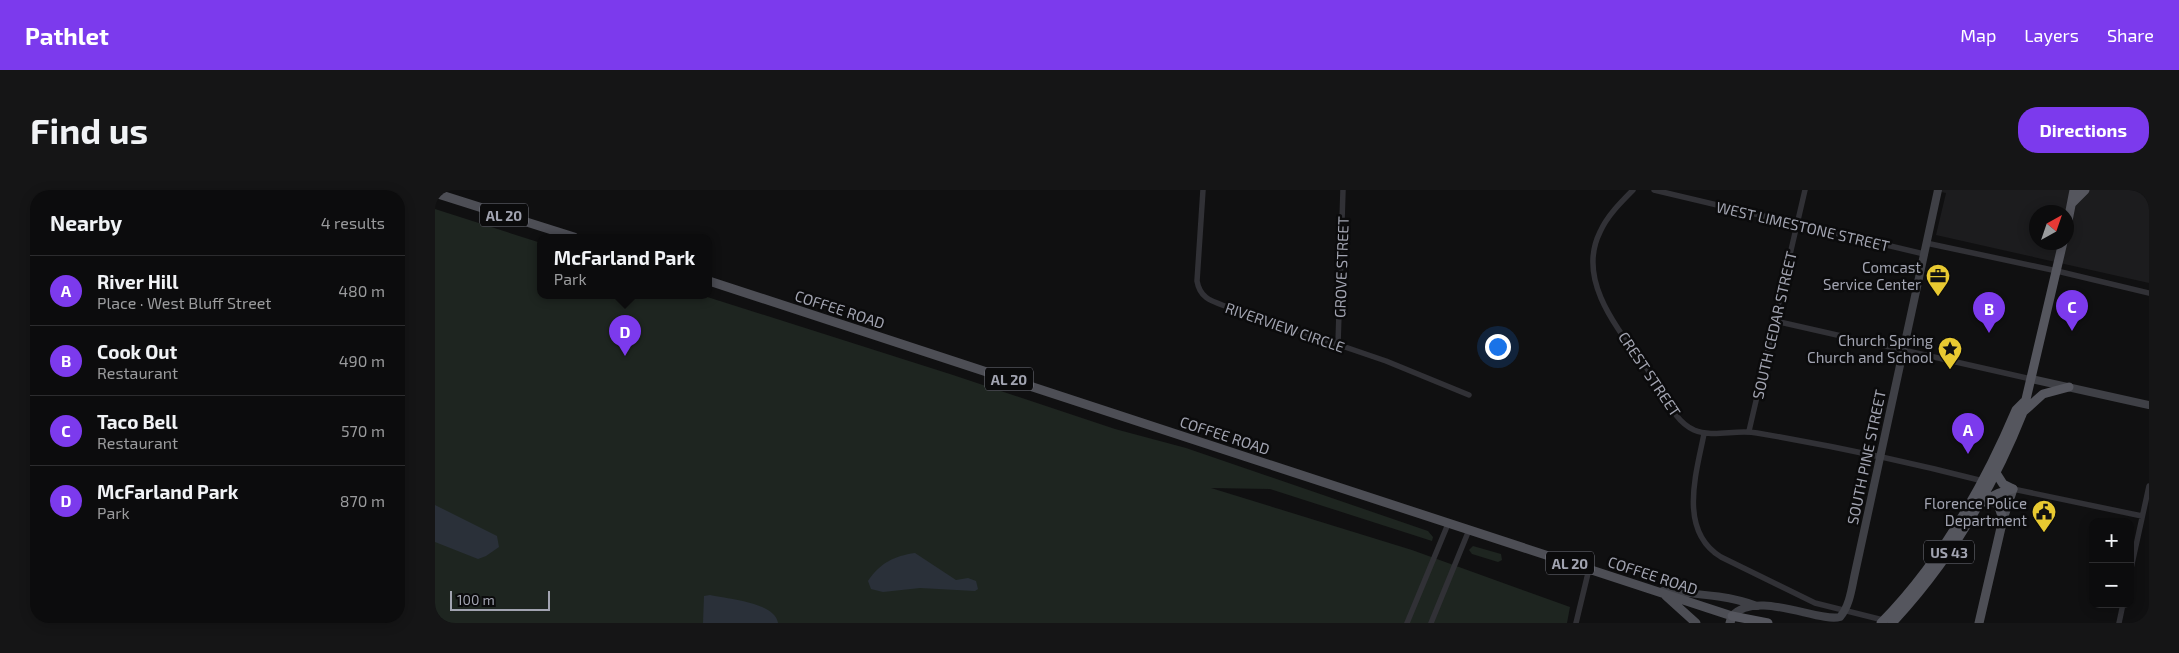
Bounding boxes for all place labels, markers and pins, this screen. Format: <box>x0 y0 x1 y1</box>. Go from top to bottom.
place label: Comcast Service Center <box>1823 258 1921 293</box>
office icon: Comcast Service Center <box>1925 263 1951 297</box>
pin: C <box>2056 290 2088 331</box>
pin: B <box>1973 292 2005 333</box>
pin: D <box>609 315 641 356</box>
place label: Church Spring Church and School <box>1807 331 1934 366</box>
place icon: Church Spring Church and School <box>1937 336 1963 370</box>
pin: A <box>1952 413 1984 454</box>
place label: Florence Police Department <box>1924 494 2027 529</box>
public building icon: Florence Police Department <box>2031 499 2057 533</box>

